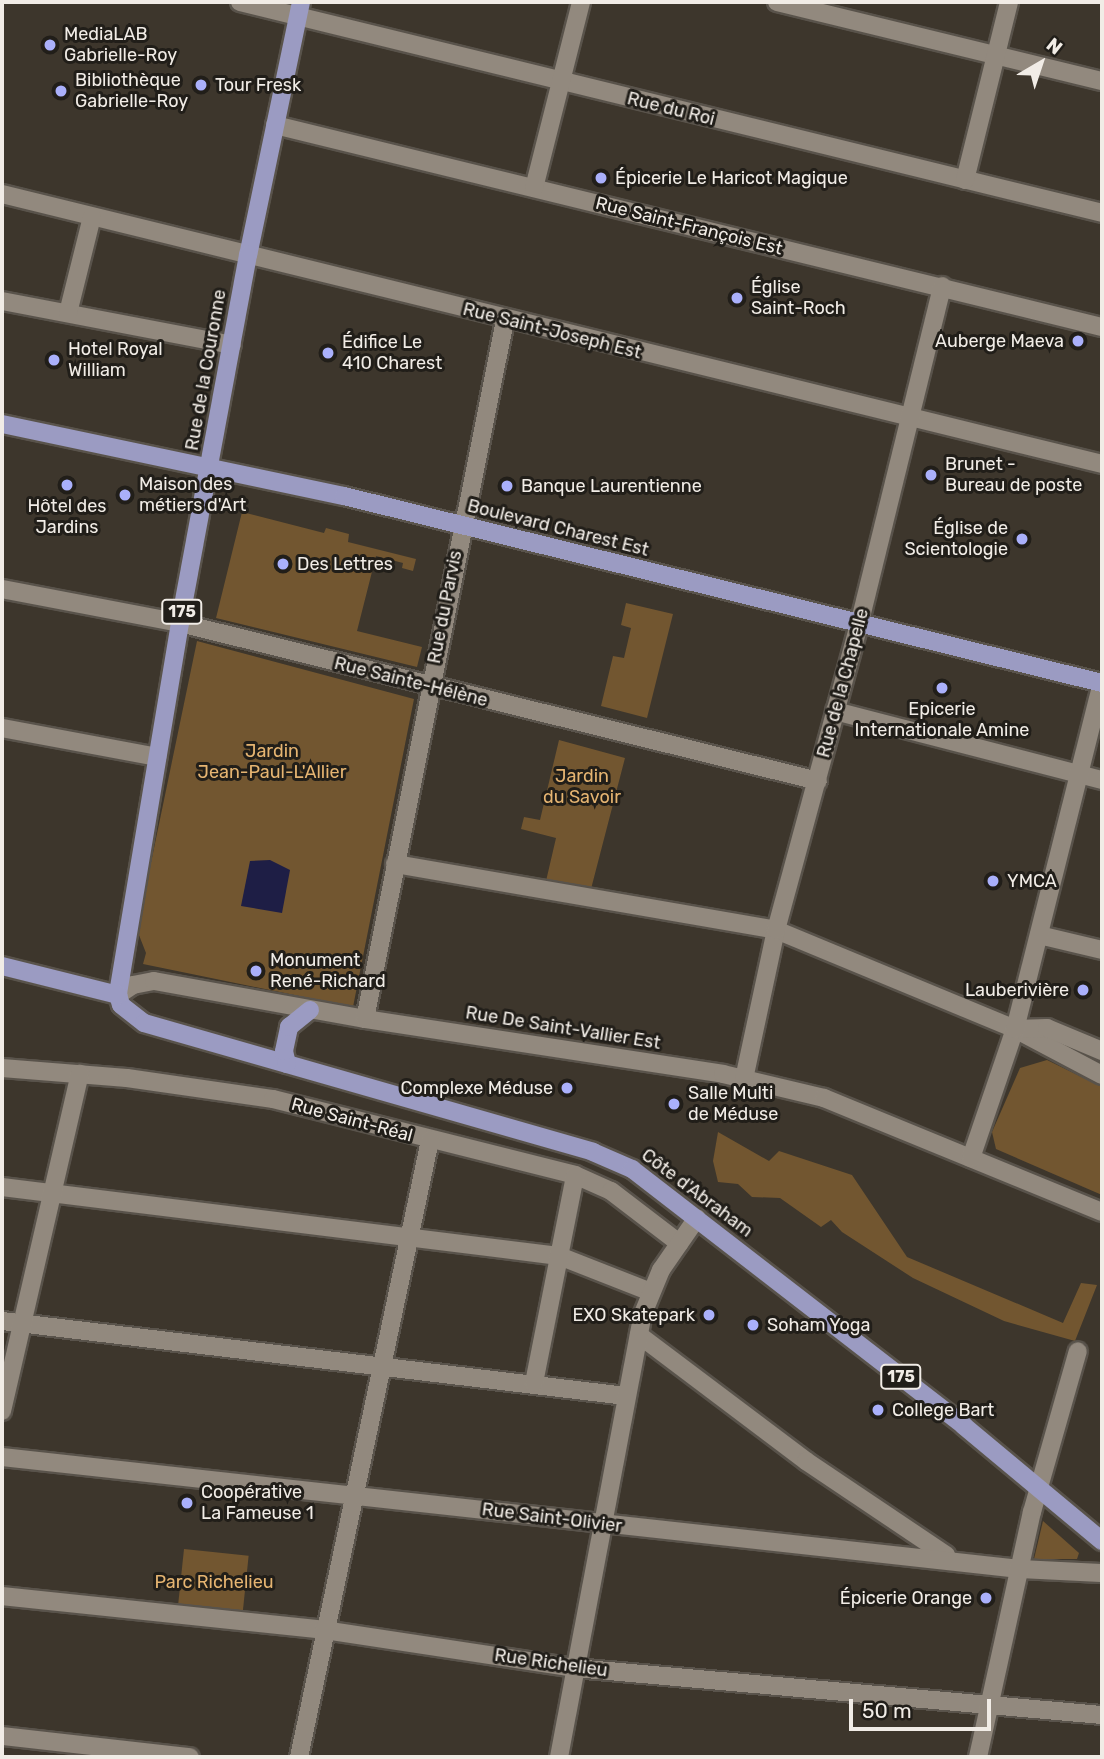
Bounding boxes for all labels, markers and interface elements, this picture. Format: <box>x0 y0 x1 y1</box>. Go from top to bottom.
place label: MediaLAB Gabrielle-Roy <box>64 24 177 66</box>
north arrow <box>1006 28 1076 98</box>
text: N <box>1042 33 1067 60</box>
marker: MediaLAB Gabrielle-Roy <box>42 37 58 53</box>
place label: Bibliothèque Gabrielle-Roy <box>75 70 188 112</box>
place label: Tour Fresk <box>215 74 302 96</box>
marker: Tour Fresk <box>193 77 209 93</box>
marker: Bibliothèque Gabrielle-Roy <box>53 83 69 99</box>
street label: Rue du Roi <box>625 88 717 130</box>
place label: Épicerie Le Haricot Magique <box>615 167 848 189</box>
marker: Épicerie Le Haricot Magique <box>593 170 609 186</box>
street label: Rue Saint-François Est <box>593 192 785 260</box>
place label: Église Saint-Roch <box>751 277 846 320</box>
street label: Rue de la Couronne <box>181 288 231 452</box>
marker: Église Saint-Roch <box>729 290 745 306</box>
street label: Rue Saint-Joseph Est <box>461 298 643 364</box>
place label: Auberge Maeva <box>935 330 1064 352</box>
place label: Édifice Le 410 Charest <box>342 332 442 374</box>
marker: Auberge Maeva <box>1070 333 1086 349</box>
place label: Hotel Royal William <box>68 339 163 382</box>
marker: Édifice Le 410 Charest <box>320 345 336 361</box>
marker: Hotel Royal William <box>46 352 62 368</box>
place label: Brunet - Bureau de poste <box>945 454 1082 496</box>
marker: Brunet - Bureau de poste <box>923 467 939 483</box>
place label: Maison des métiers d'Art <box>139 474 246 516</box>
place label: Banque Laurentienne <box>521 475 702 497</box>
marker: Hôtel des Jardins <box>59 477 75 493</box>
marker: Banque Laurentienne <box>499 478 515 494</box>
marker: Maison des métiers d'Art <box>117 487 133 503</box>
street label: Boulevard Charest Est <box>465 495 651 561</box>
place label: Hôtel des Jardins <box>28 496 106 538</box>
place label: Église de Scientologie <box>904 518 1008 560</box>
marker: Église de Scientologie <box>1014 531 1030 547</box>
street label: Rue du Parvis <box>423 549 467 665</box>
place label: Des Lettres <box>297 553 393 575</box>
marker: Des Lettres <box>275 556 291 572</box>
road number: 175 <box>161 600 203 624</box>
street label: Rue de la Chapelle <box>813 606 873 760</box>
street label: Rue Sainte-Hélène <box>332 652 490 712</box>
marker: Epicerie Internationale Amine <box>934 680 950 696</box>
place label: Epicerie Internationale Amine <box>854 699 1030 742</box>
park label: Jardin Jean-Paul-L'Allier <box>197 741 347 784</box>
park label: Jardin du Savoir <box>543 766 621 808</box>
place label: YMCA <box>1007 870 1057 892</box>
marker: YMCA <box>985 873 1001 889</box>
place label: Monument René-Richard <box>270 950 386 992</box>
marker: Monument René-Richard <box>248 963 264 979</box>
place label: Lauberivière <box>965 979 1069 1001</box>
marker: Lauberivière <box>1075 982 1091 998</box>
street label: Rue De Saint-Vallier Est <box>464 1002 662 1054</box>
place label: Complexe Méduse <box>401 1077 553 1099</box>
marker: Complexe Méduse <box>559 1080 575 1096</box>
place label: Salle Multi de Méduse <box>688 1083 778 1126</box>
street label: Rue Saint-Réal <box>289 1093 415 1147</box>
marker: Salle Multi de Méduse <box>666 1096 682 1112</box>
street label: Côte d'Abraham <box>637 1144 757 1242</box>
place label: EXO Skatepark <box>572 1304 695 1326</box>
marker: EXO Skatepark <box>701 1307 717 1323</box>
place label: Soham Yoga <box>767 1314 871 1336</box>
marker: Soham Yoga <box>745 1317 761 1333</box>
road number: 175 <box>880 1364 922 1390</box>
place label: College Bart <box>892 1399 994 1421</box>
marker: College Bart <box>870 1402 886 1418</box>
place label: Coopérative La Fameuse 1 <box>201 1482 314 1524</box>
marker: Coopérative La Fameuse 1 <box>179 1495 195 1511</box>
street label: Rue Saint-Olivier <box>481 1499 623 1537</box>
park label: Parc Richelieu <box>154 1571 274 1593</box>
place label: Épicerie Orange <box>840 1587 972 1609</box>
marker: Épicerie Orange <box>978 1590 994 1606</box>
street label: Rue Richelieu <box>493 1644 609 1682</box>
scale bar <box>852 1686 994 1730</box>
text: 50 m <box>862 1698 912 1723</box>

